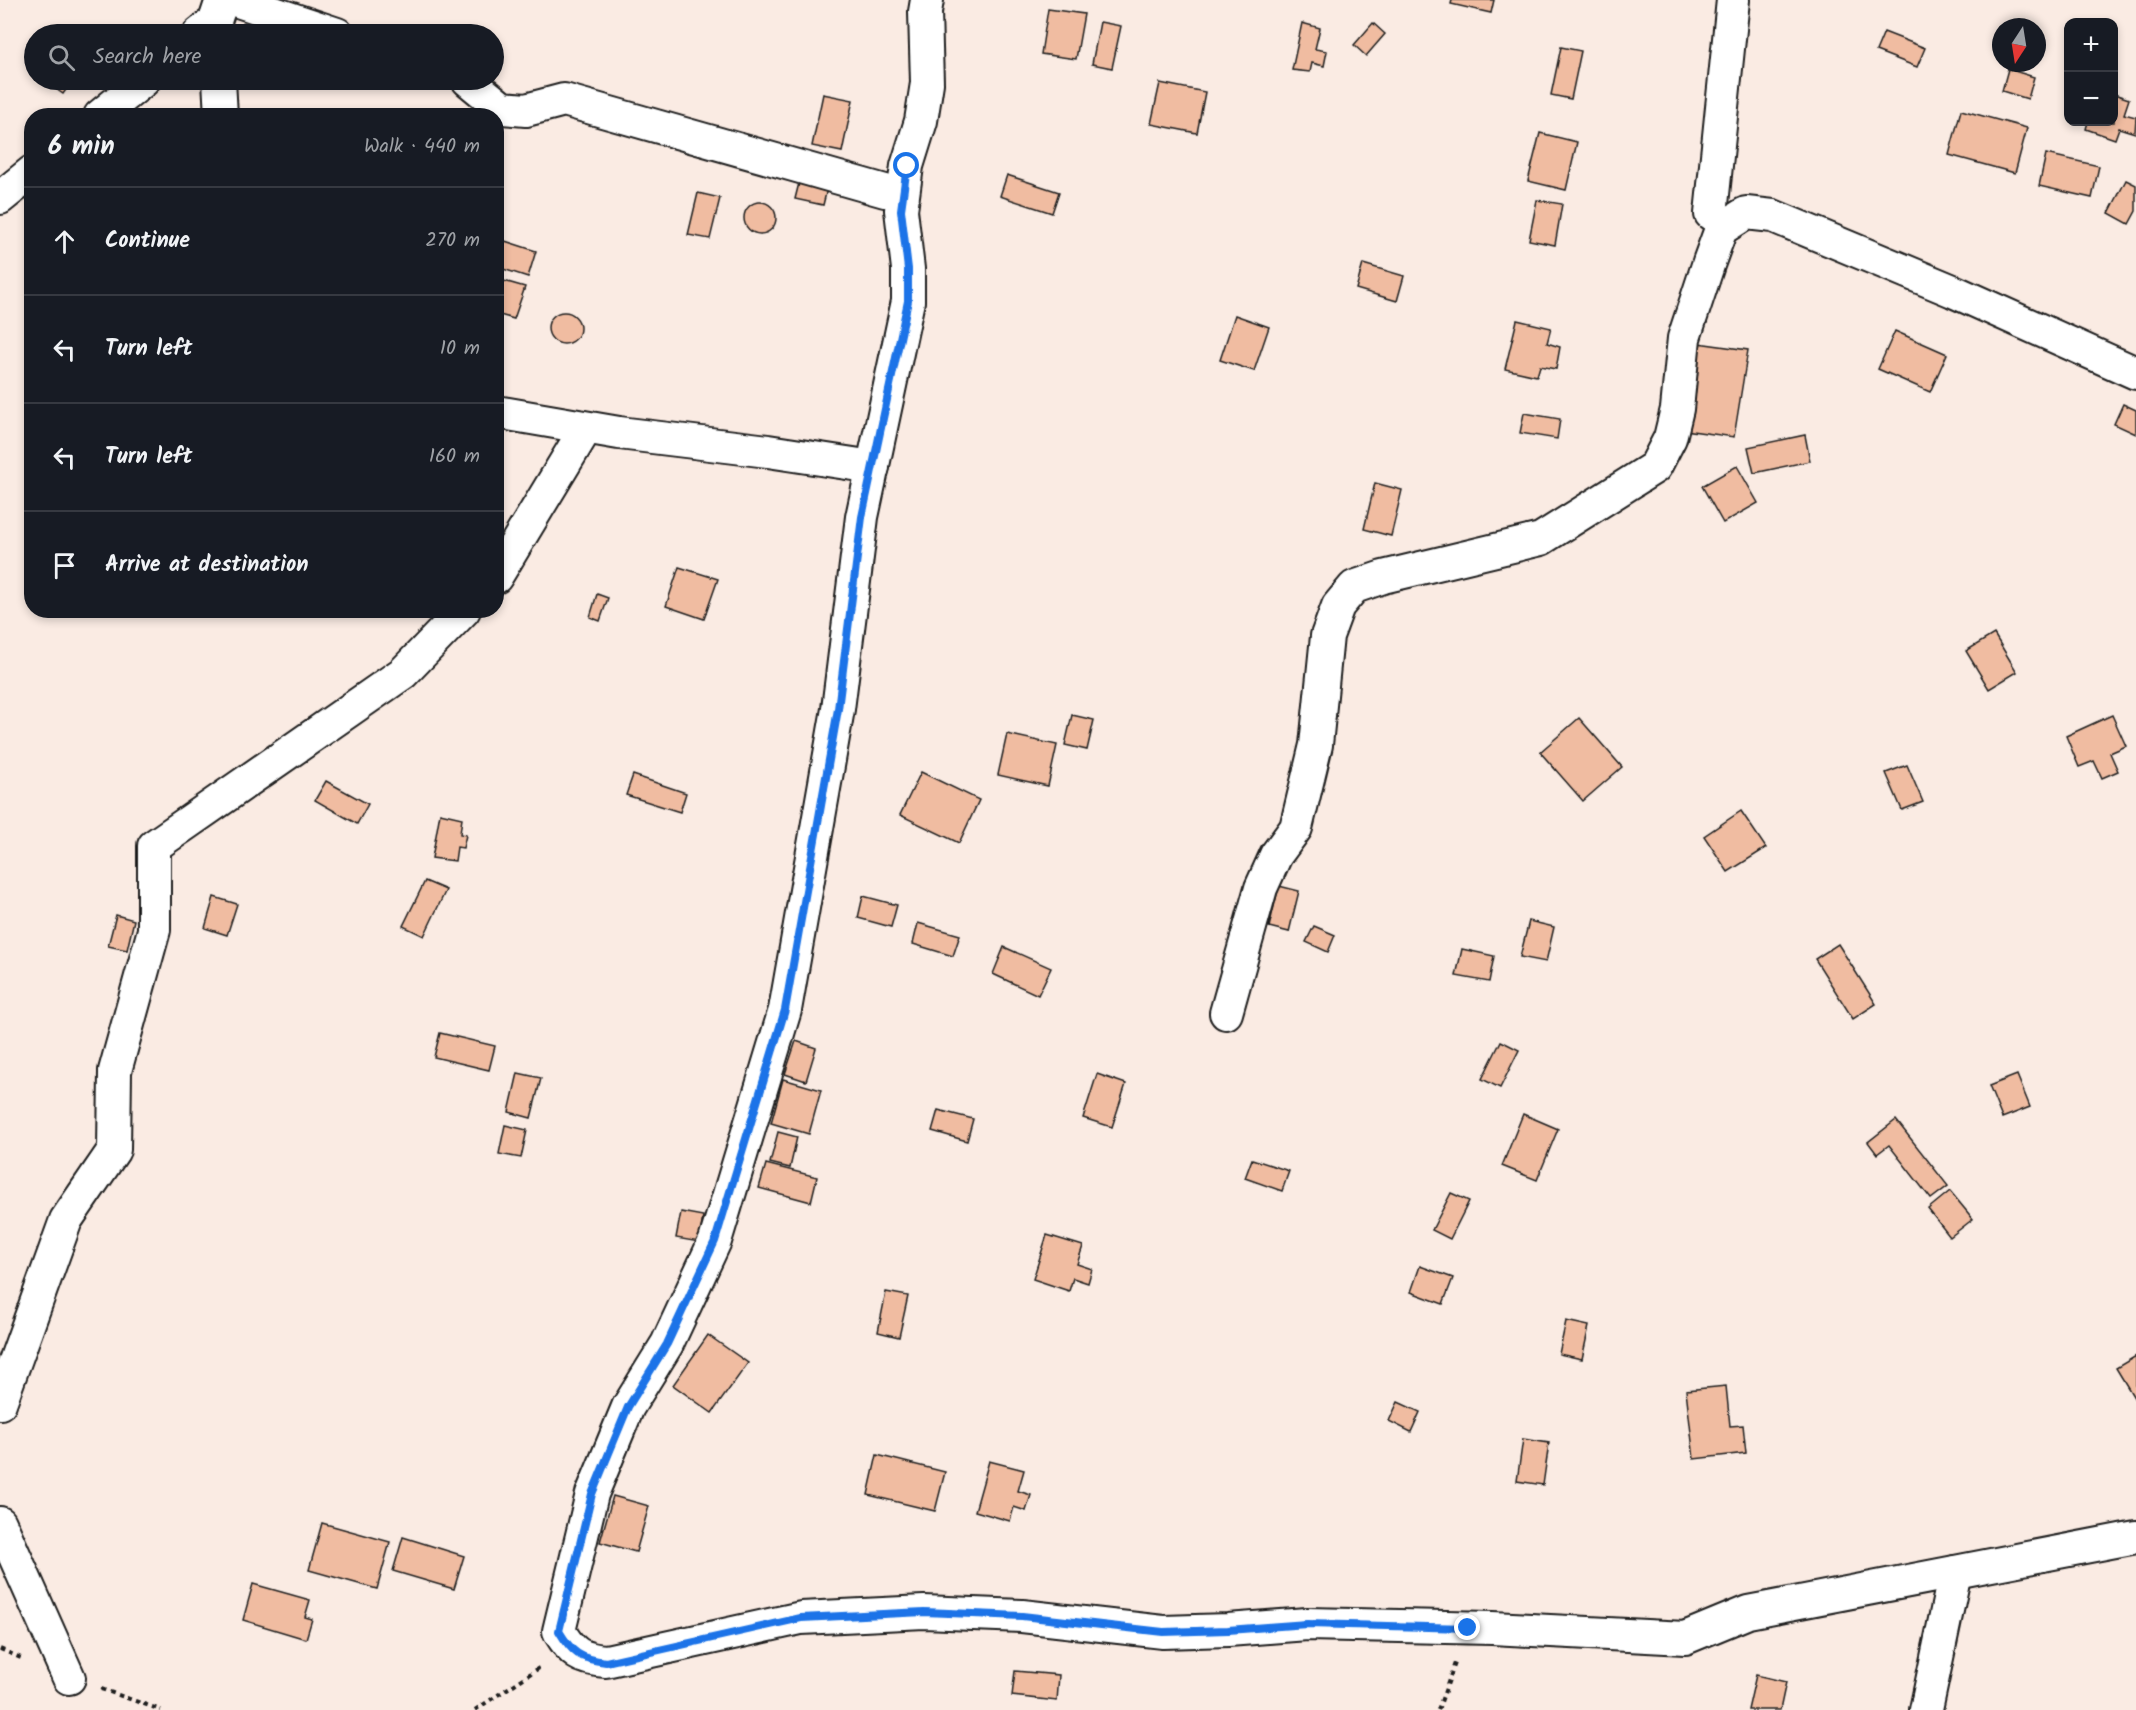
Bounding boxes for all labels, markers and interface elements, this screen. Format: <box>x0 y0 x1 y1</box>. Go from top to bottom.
north arrow <box>1992 18 2046 72</box>
map controls <box>2064 18 2118 126</box>
button: + <box>2064 18 2118 72</box>
search box <box>24 24 504 90</box>
text: Search here <box>93 40 201 75</box>
icon: search <box>45 41 78 74</box>
button: − <box>2064 72 2118 126</box>
text: 6 min <box>48 126 115 168</box>
text: Walk · 440 m <box>364 131 480 163</box>
route start <box>893 152 919 178</box>
text: Continue <box>105 224 190 259</box>
icon: ahead <box>48 225 81 258</box>
text: 270 m <box>425 225 480 257</box>
text: Turn left <box>105 332 192 367</box>
icon: left <box>48 333 81 366</box>
text: 10 m <box>440 333 480 365</box>
text: Turn left <box>105 440 192 475</box>
icon: left <box>48 441 81 474</box>
text: 160 m <box>429 441 480 473</box>
text: Arrive at destination <box>105 548 308 583</box>
icon: arrive <box>48 549 81 582</box>
route end <box>1454 1614 1480 1640</box>

